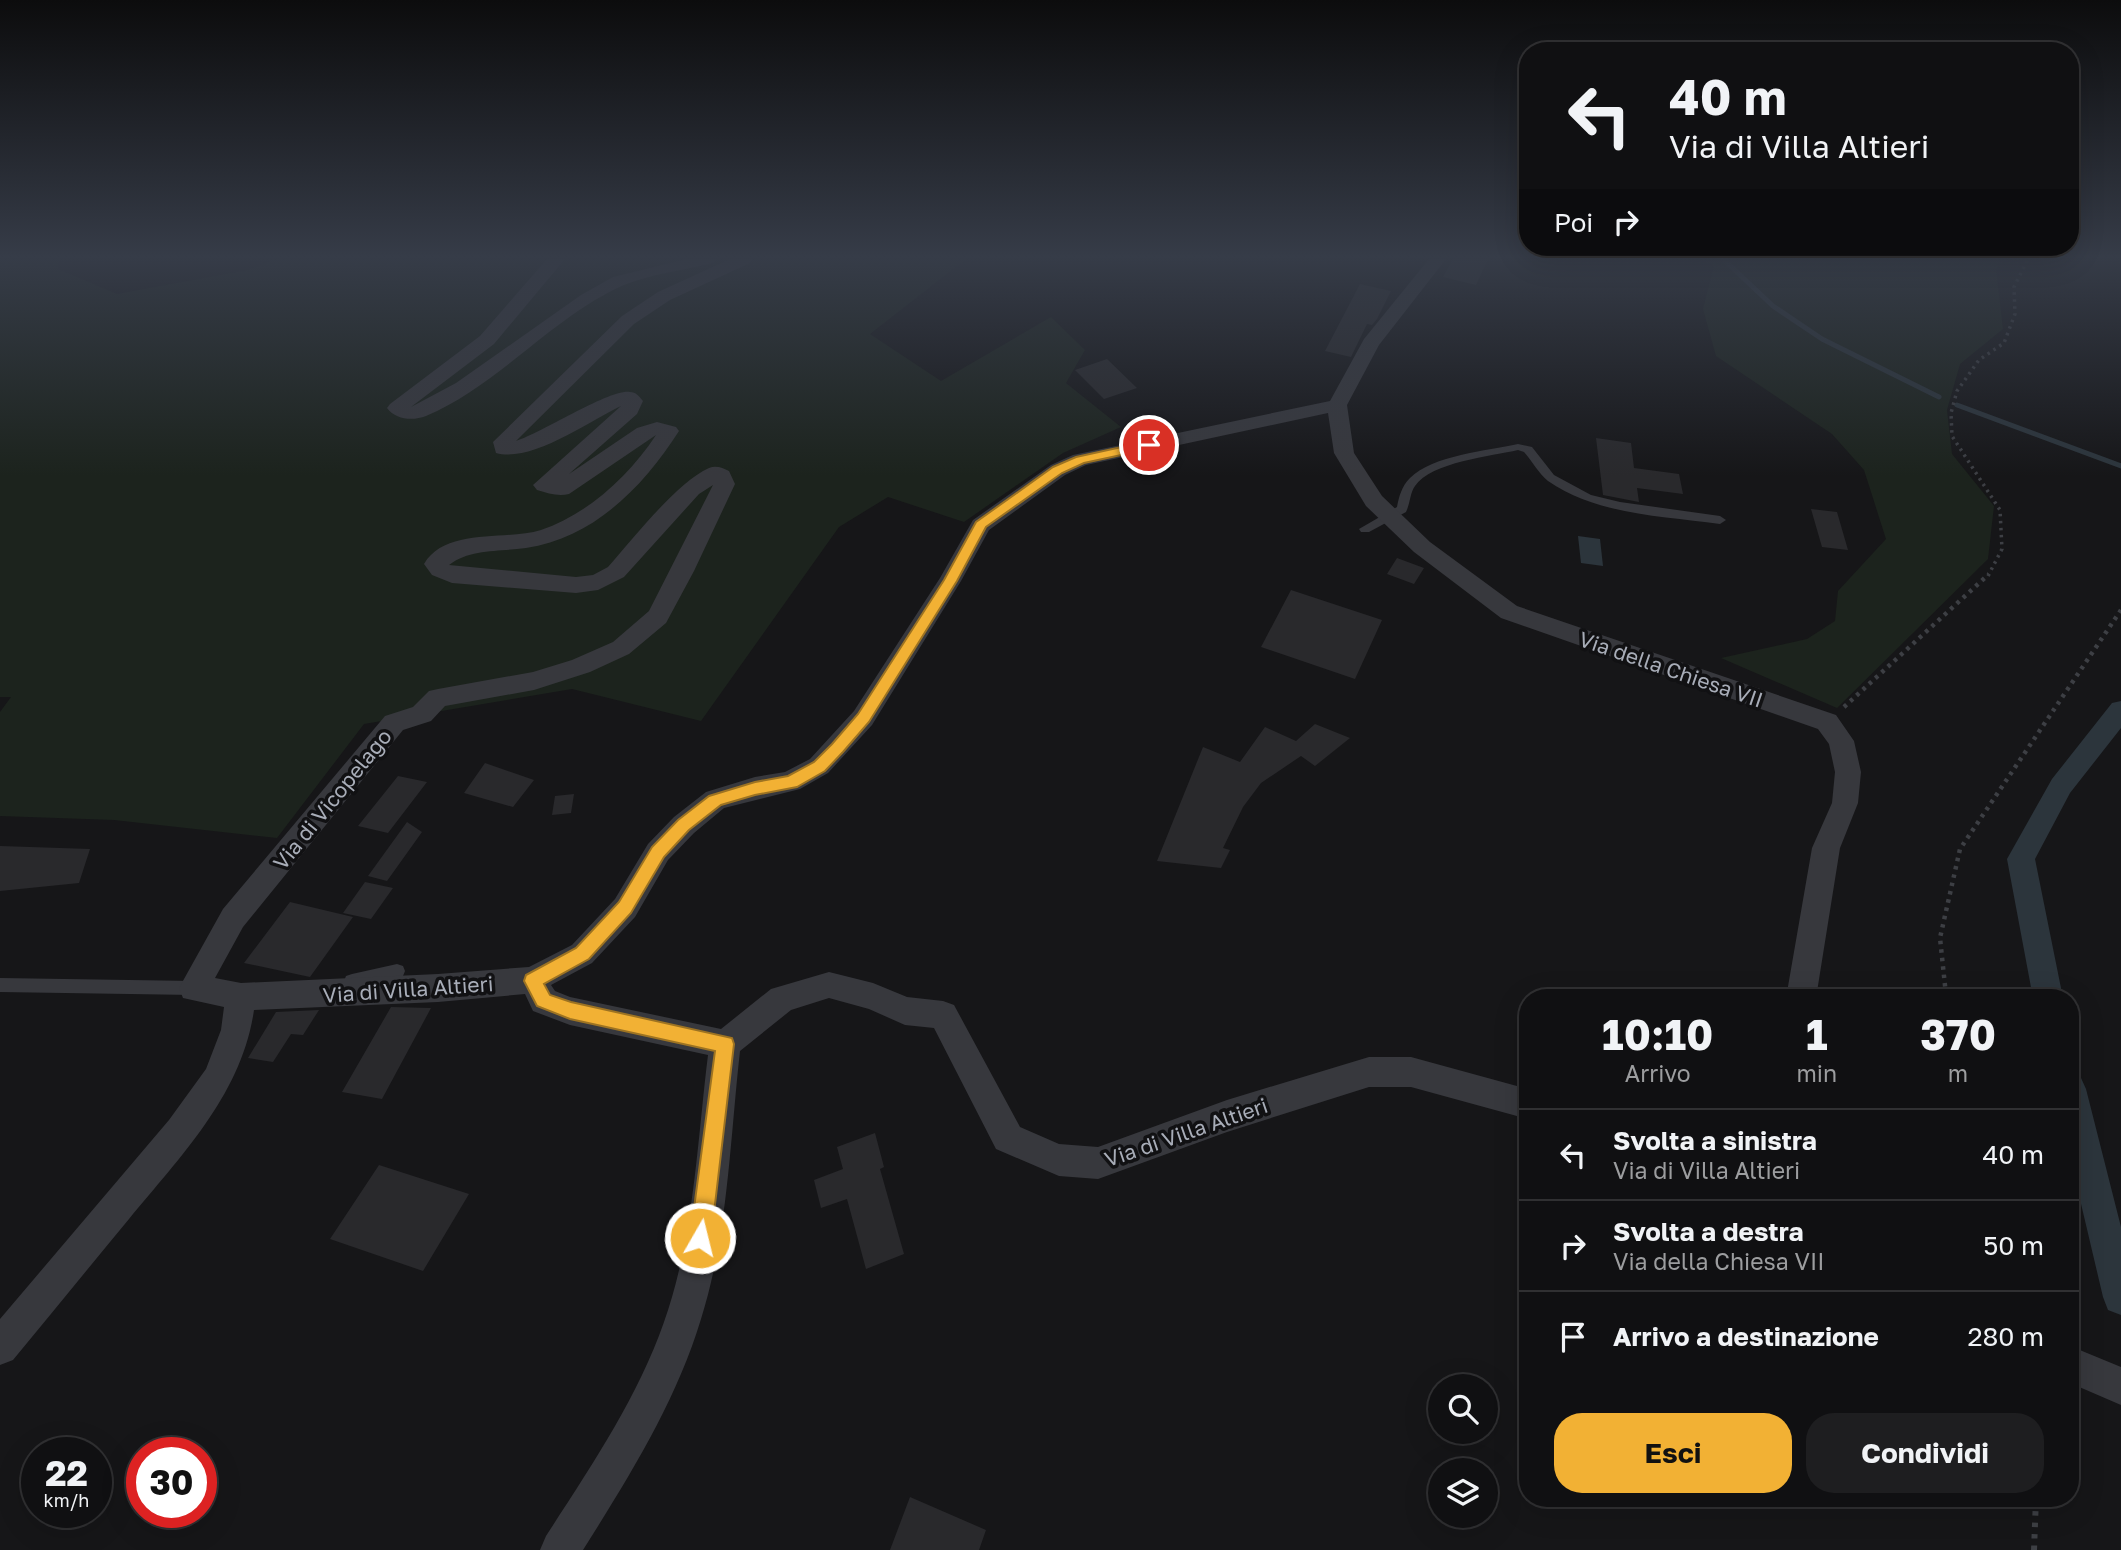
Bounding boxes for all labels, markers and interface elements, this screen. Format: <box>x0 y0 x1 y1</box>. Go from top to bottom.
text: 40 m <box>1669 67 1787 126</box>
icon: left <box>1554 70 1645 161</box>
text: Via di Villa Altieri <box>1669 127 1929 165</box>
icon: right <box>1607 203 1645 241</box>
text: Poi <box>1554 207 1593 238</box>
pin <box>1119 415 1179 475</box>
icon: arrive <box>1130 426 1168 464</box>
street label: Via della Chiesa VII <box>1576 625 1766 713</box>
street label: Via di Vicopelago <box>267 723 397 875</box>
street label: Via di Villa Altieri <box>322 970 494 1008</box>
text: 10:10 <box>1602 1009 1713 1059</box>
text: 1 <box>1806 1009 1828 1059</box>
text: 370 <box>1920 1009 1996 1059</box>
text: Arrivo <box>1625 1059 1691 1087</box>
text: min <box>1796 1059 1837 1087</box>
text: m <box>1948 1059 1968 1087</box>
street label: Via di Villa Altieri <box>1101 1092 1271 1172</box>
text: Svolta a sinistra <box>1613 1125 1817 1156</box>
icon: left <box>1554 1136 1592 1174</box>
text: 40 m <box>1983 1139 2044 1170</box>
text: Via di Villa Altieri <box>1613 1156 1800 1184</box>
position arrow <box>663 1201 737 1275</box>
text: Svolta a destra <box>1613 1216 1804 1247</box>
icon: right <box>1554 1227 1592 1265</box>
text: 50 m <box>1983 1230 2044 1261</box>
text: Via della Chiesa VII <box>1613 1247 1824 1275</box>
icon: arrive <box>1554 1318 1592 1356</box>
text: Arrivo a destinazione <box>1613 1321 1879 1352</box>
text: 280 m <box>1967 1321 2044 1352</box>
map controls <box>1428 1374 1498 1528</box>
button: search <box>1428 1374 1498 1444</box>
button: Esci <box>1554 1413 1792 1493</box>
button: Condividi <box>1806 1413 2044 1493</box>
speed limit sign: 30 <box>126 1437 217 1528</box>
text: 22 <box>45 1452 88 1494</box>
button: layers <box>1428 1458 1498 1528</box>
text: km/h <box>44 1489 89 1511</box>

